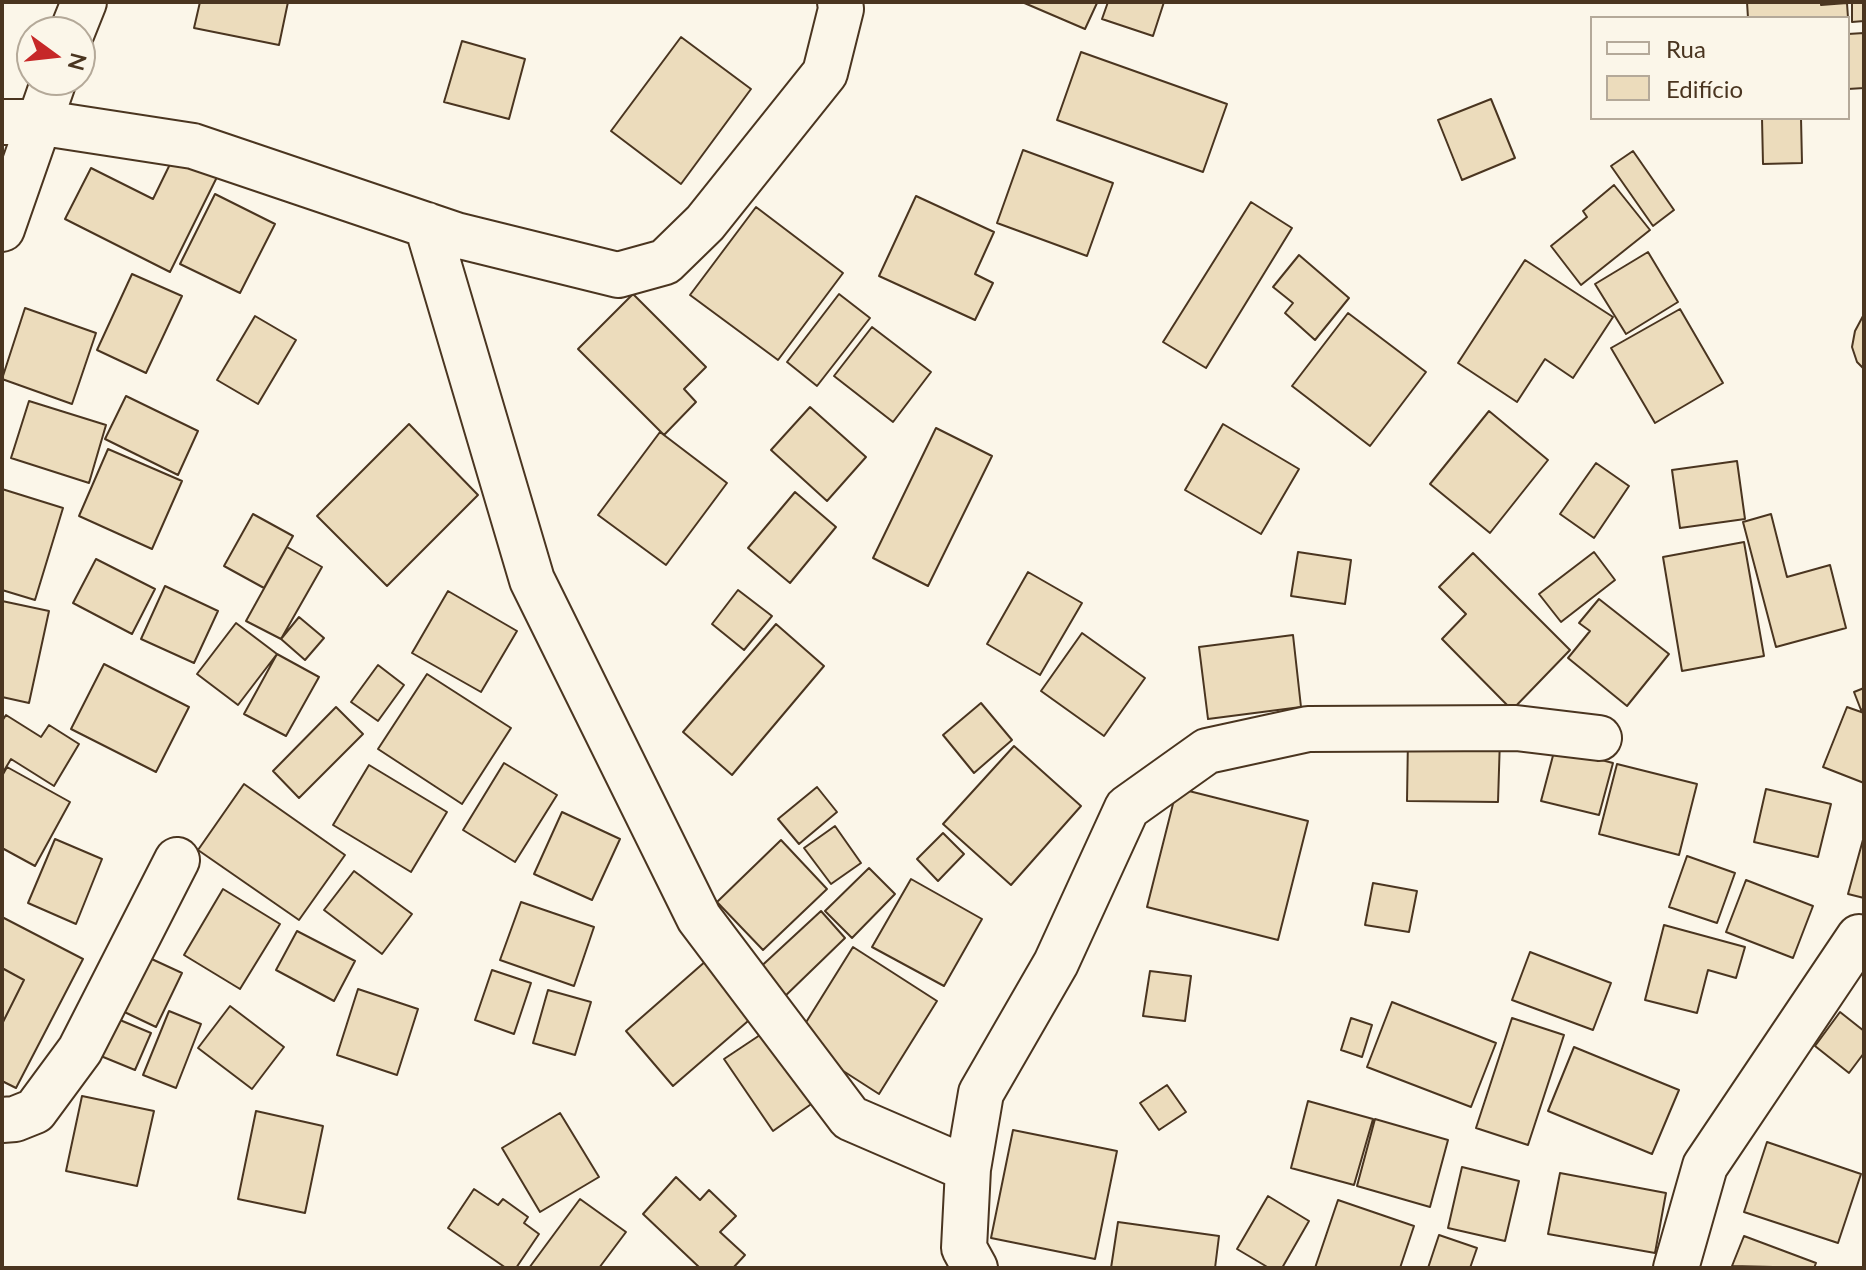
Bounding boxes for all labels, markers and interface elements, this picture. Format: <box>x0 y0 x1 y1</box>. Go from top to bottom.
north arrow <box>16 16 96 96</box>
legend <box>1590 16 1850 120</box>
text: Rua <box>1666 34 1706 63</box>
text: N <box>63 50 93 73</box>
text: Edifício <box>1666 74 1743 103</box>

